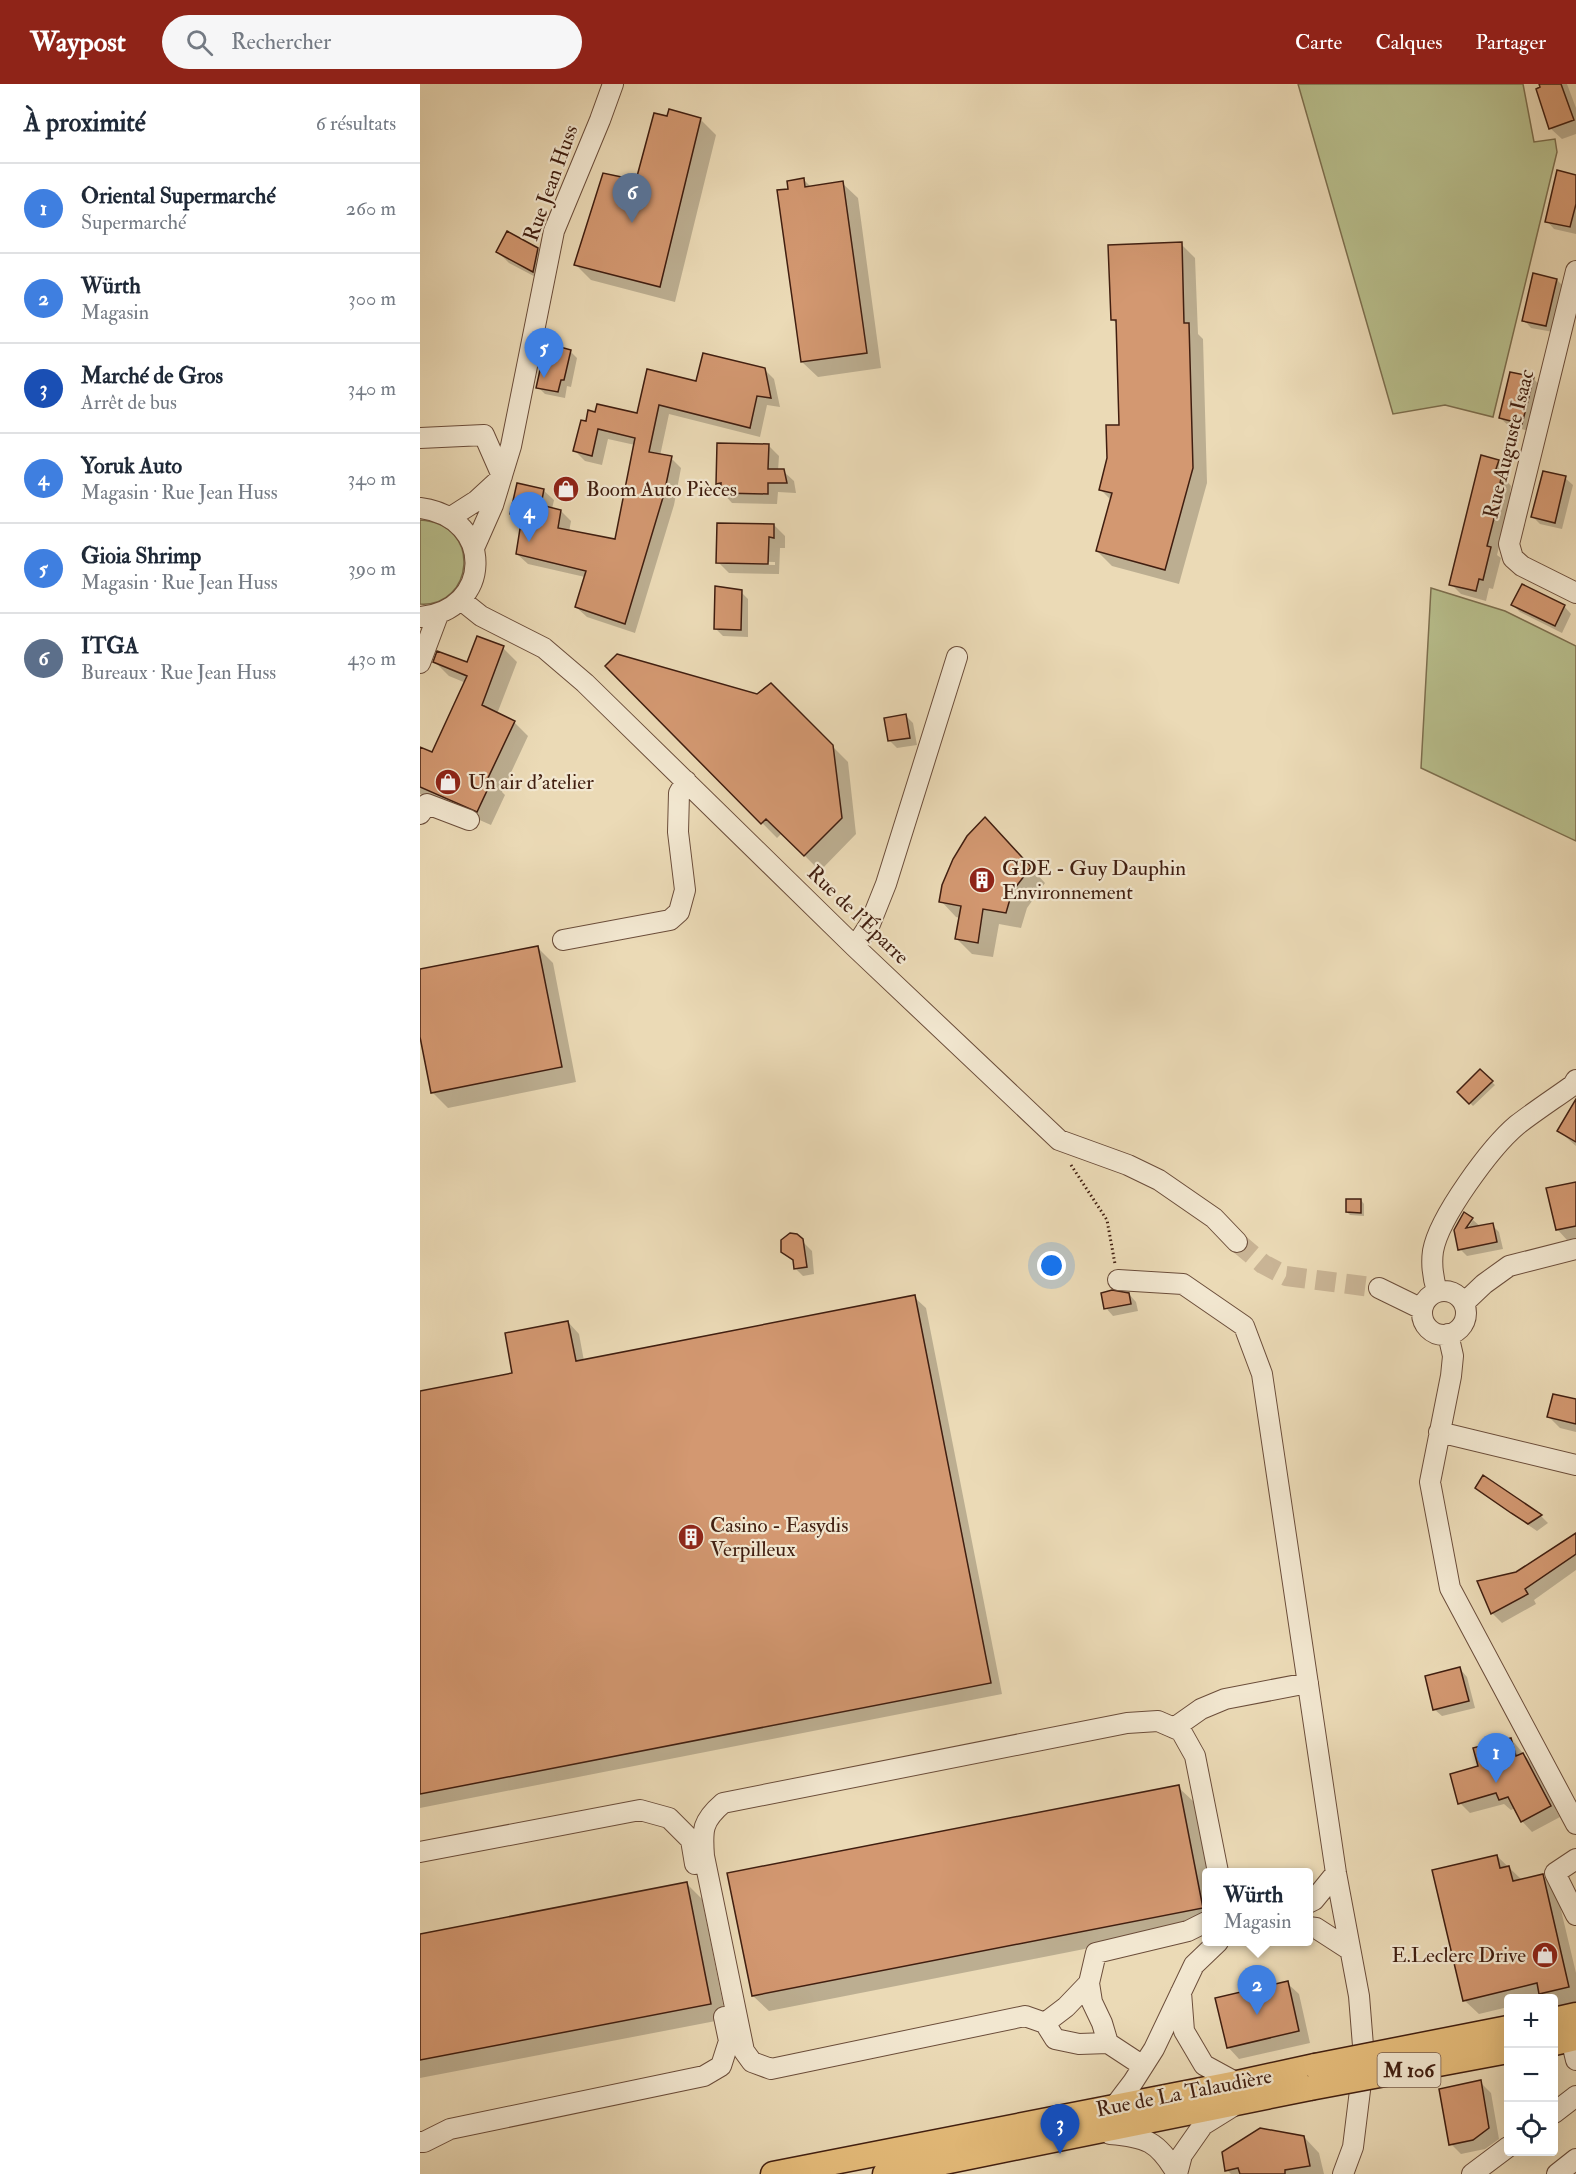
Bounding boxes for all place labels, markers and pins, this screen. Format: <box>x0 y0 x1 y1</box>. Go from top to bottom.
pin: 6 <box>612 174 652 223</box>
pin: 5 <box>524 328 564 378</box>
shop icon: Boom Auto Pièces <box>551 474 581 504</box>
place label: Boom Auto Pièces <box>586 476 737 503</box>
pin: 4 <box>510 492 548 542</box>
shop icon: Un air d'atelier <box>433 767 463 797</box>
place label: Un air d'atelier <box>468 769 594 796</box>
place label: GDE - Guy Dauphin Environnement <box>1002 855 1186 906</box>
building icon: GDE - Guy Dauphin Environnement <box>967 865 997 895</box>
place label: Casino - Easydis Verpilleux <box>710 1512 848 1563</box>
building icon: Casino - Easydis Verpilleux <box>676 1522 706 1552</box>
pin: 1 <box>1476 1734 1516 1783</box>
shop icon: E.Leclerc Drive <box>1530 1940 1560 1970</box>
place label: E.Leclerc Drive <box>1392 1942 1526 1969</box>
pin: 2 <box>1238 1966 1276 2015</box>
pin: 3 <box>1040 2104 1080 2154</box>

